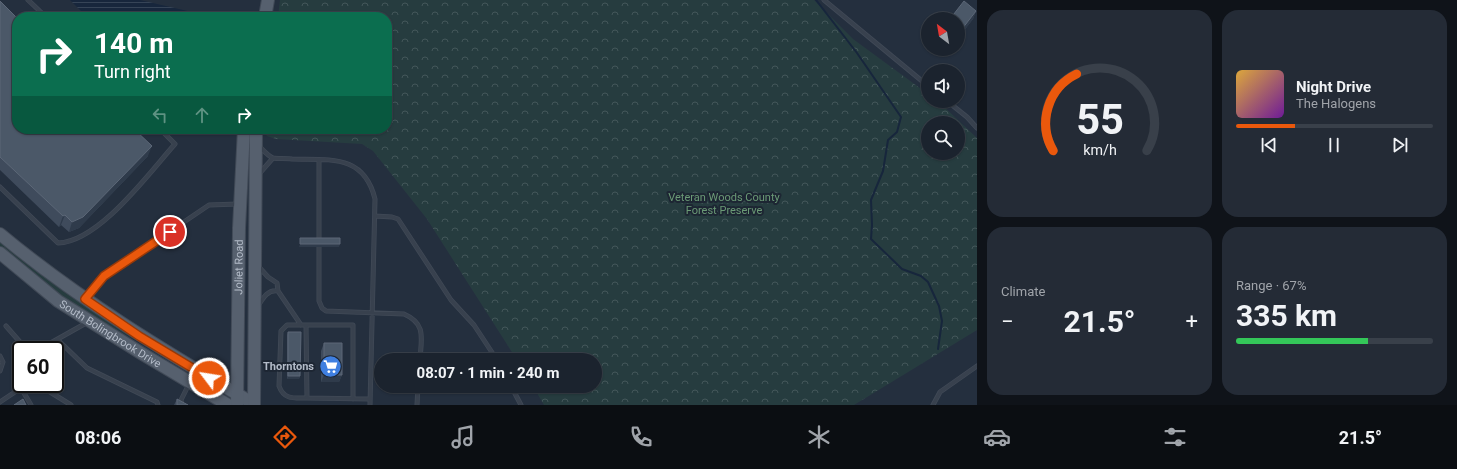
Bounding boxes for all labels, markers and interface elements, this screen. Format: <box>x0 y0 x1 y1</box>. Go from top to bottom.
north arrow <box>921 12 965 56</box>
map controls <box>921 12 965 160</box>
text: 140 m <box>94 27 173 60</box>
icon: right <box>28 28 80 80</box>
text: Turn right <box>94 61 171 82</box>
button: sound <box>921 64 965 108</box>
text: Night Drive <box>1296 78 1371 96</box>
text: 55 <box>1076 95 1123 144</box>
text: The Halogens <box>1296 96 1376 111</box>
icon: left <box>149 104 171 126</box>
icon: ahead <box>191 104 213 126</box>
icon: right <box>233 104 255 126</box>
button: search <box>921 116 965 160</box>
icon: previous <box>1258 134 1280 156</box>
icon: pause <box>1323 134 1345 156</box>
icon: next <box>1389 134 1411 156</box>
text: km/h <box>1083 142 1116 158</box>
park label: Veteran Woods County Forest Preserve <box>668 191 781 217</box>
pin <box>153 215 187 249</box>
icon: arrive <box>159 221 181 243</box>
street label: Joliet Road <box>232 239 246 295</box>
text: Range · 67% <box>1236 278 1306 293</box>
text: Climate <box>1001 284 1045 299</box>
street label: South Bolingbrook Drive <box>57 297 164 371</box>
text: 335 km <box>1236 298 1337 333</box>
text: 21.5° <box>1064 304 1136 339</box>
text: − <box>1001 309 1014 334</box>
text: + <box>1186 309 1198 334</box>
speed limit sign: 60 <box>12 341 64 393</box>
supermarket icon: Thorntons <box>317 353 343 379</box>
position arrow <box>188 357 230 399</box>
place label: Thorntons <box>263 360 314 373</box>
text: 08:07 · 1 min · 240 m <box>417 364 559 382</box>
icon: directions <box>271 423 299 451</box>
icon: music <box>449 423 477 451</box>
icon: phone <box>627 423 655 451</box>
icon: climate <box>805 423 833 451</box>
icon: car <box>983 423 1011 451</box>
icon: filters <box>1161 423 1189 451</box>
text: 08:06 <box>75 427 121 448</box>
text: 21.5° <box>1339 427 1382 448</box>

